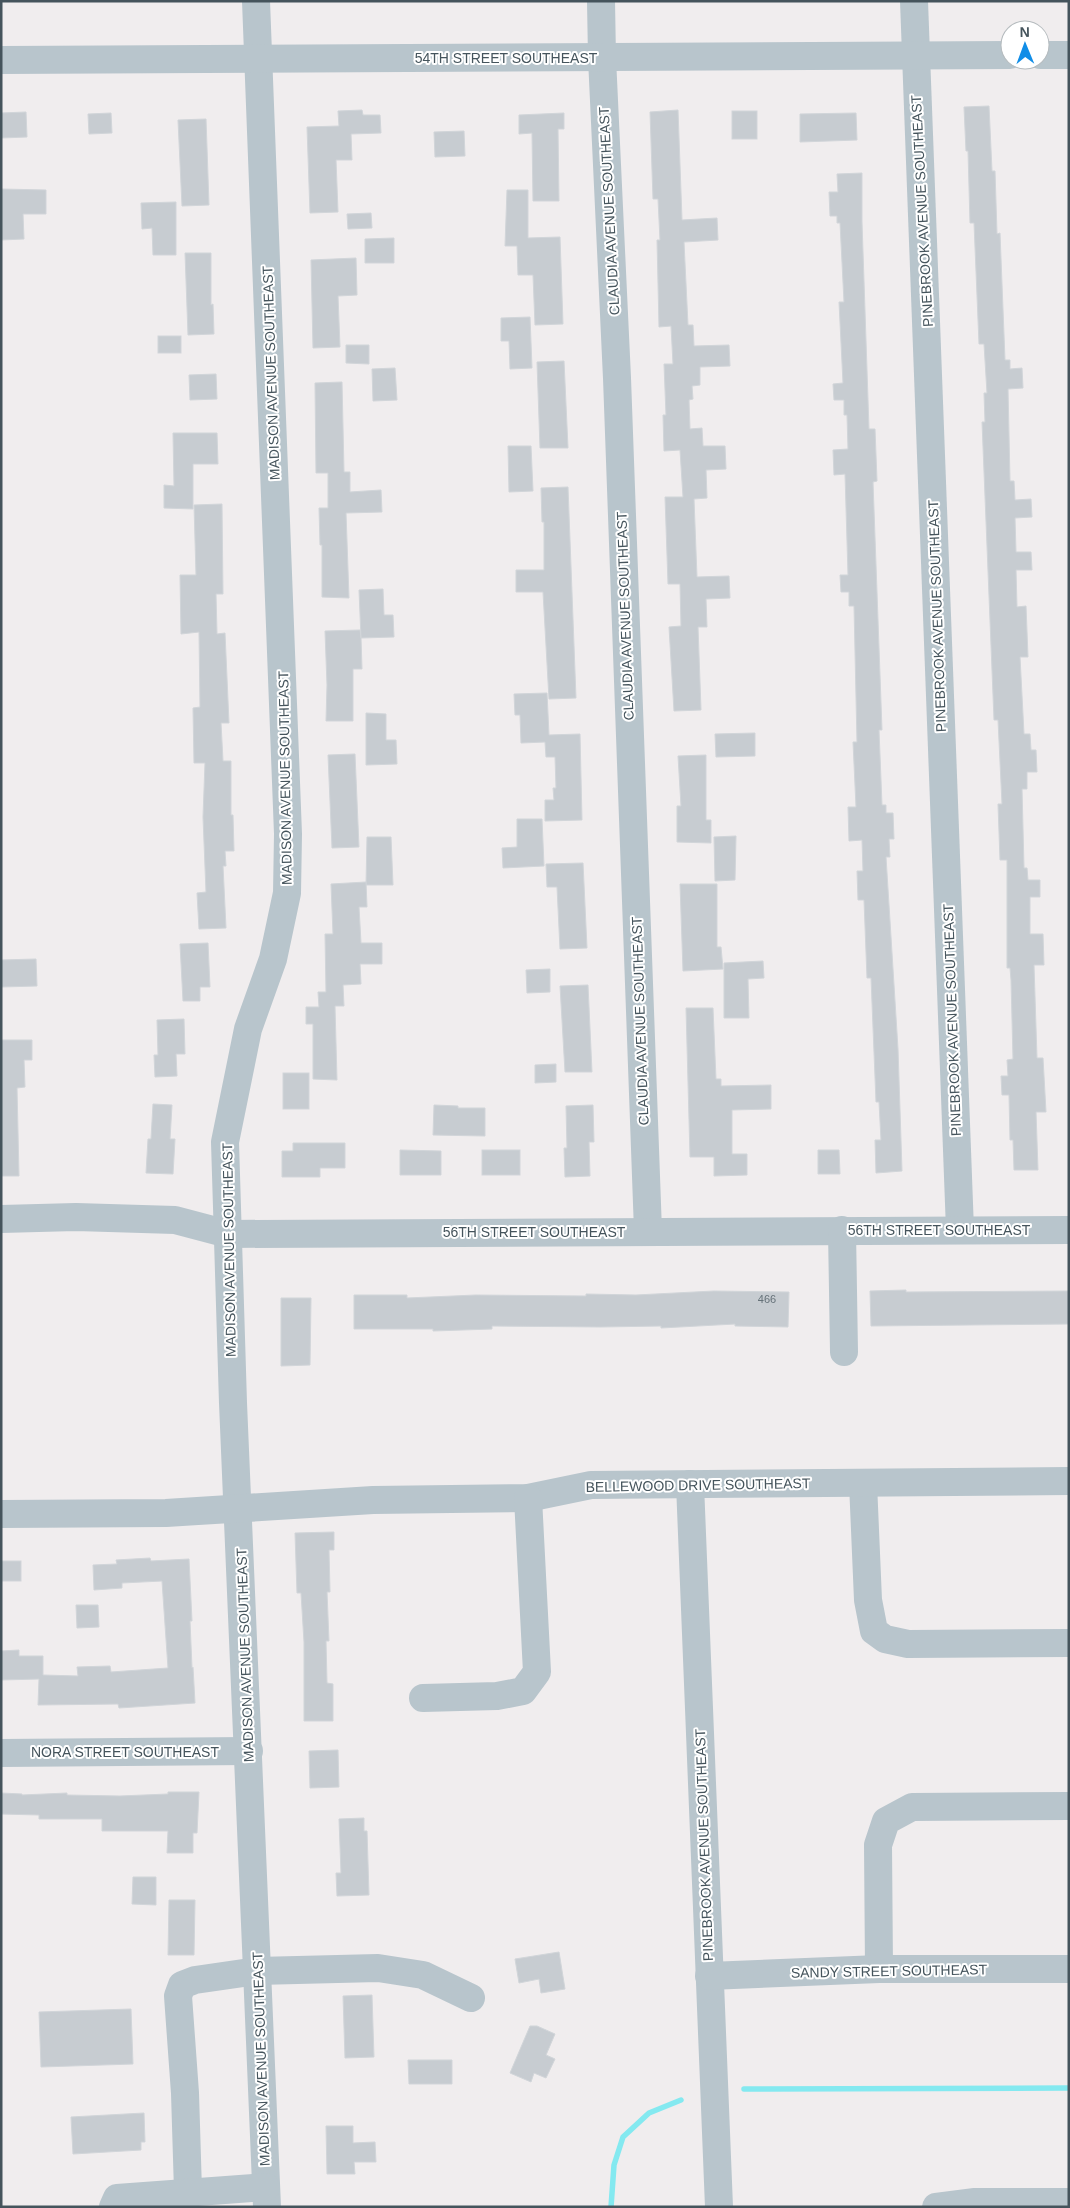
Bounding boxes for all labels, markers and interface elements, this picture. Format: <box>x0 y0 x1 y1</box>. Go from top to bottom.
north arrow <box>1000 20 1050 70</box>
text: N <box>1020 24 1030 40</box>
street label: 54TH STREET SOUTHEAST <box>415 50 598 66</box>
street label: PINEBROOK AVENUE SOUTHEAST <box>908 94 936 327</box>
street label: CLAUDIA AVENUE SOUTHEAST <box>596 106 622 316</box>
street label: MADISON AVENUE SOUTHEAST <box>259 265 283 480</box>
street label: PINEBROOK AVENUE SOUTHEAST <box>925 499 949 732</box>
street label: CLAUDIA AVENUE SOUTHEAST <box>613 511 637 721</box>
street label: MADISON AVENUE SOUTHEAST <box>275 670 295 885</box>
street label: PINEBROOK AVENUE SOUTHEAST <box>940 903 964 1136</box>
street label: CLAUDIA AVENUE SOUTHEAST <box>628 916 652 1126</box>
street label: MADISON AVENUE SOUTHEAST <box>219 1142 239 1357</box>
street label: 56TH STREET SOUTHEAST <box>848 1222 1031 1238</box>
street label: 56TH STREET SOUTHEAST <box>443 1224 626 1240</box>
house number: 466 <box>758 1293 776 1305</box>
street label: BELLEWOOD DRIVE SOUTHEAST <box>585 1475 811 1495</box>
street label: MADISON AVENUE SOUTHEAST <box>233 1547 257 1762</box>
street label: PINEBROOK AVENUE SOUTHEAST <box>692 1728 716 1961</box>
street label: NORA STREET SOUTHEAST <box>31 1744 219 1760</box>
street label: MADISON AVENUE SOUTHEAST <box>249 1951 273 2166</box>
street label: SANDY STREET SOUTHEAST <box>791 1961 988 1981</box>

